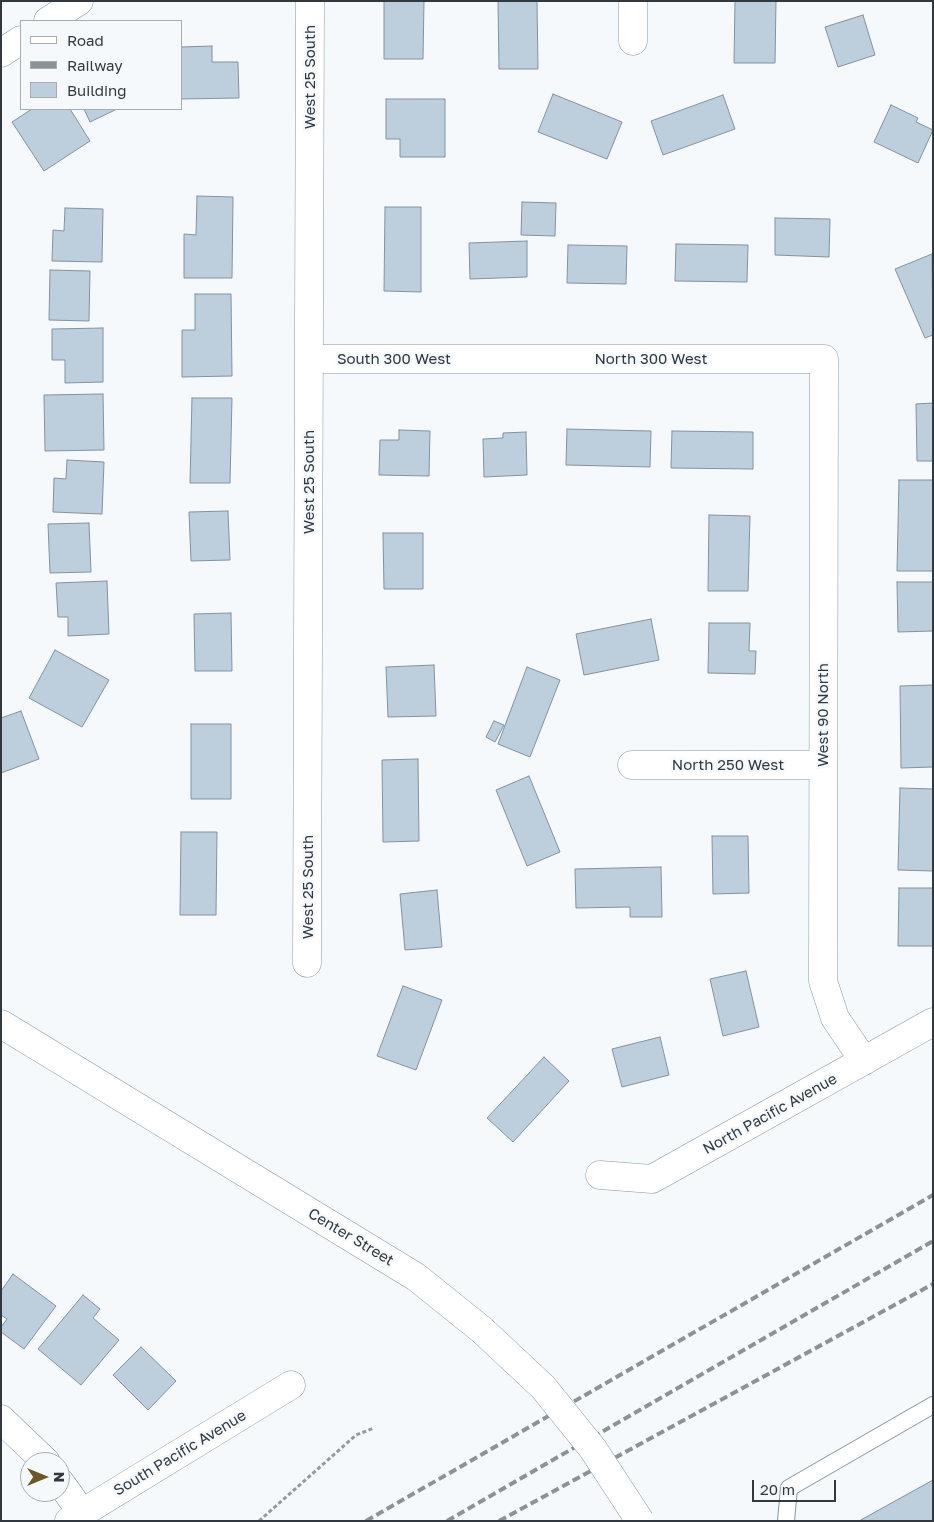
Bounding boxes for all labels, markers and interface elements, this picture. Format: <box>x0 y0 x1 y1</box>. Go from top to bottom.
legend <box>20 20 182 110</box>
street label: West 25 South <box>301 25 319 129</box>
text: Road <box>67 31 104 49</box>
text: Railway <box>67 56 123 74</box>
text: Building <box>67 81 127 99</box>
street label: South 300 West <box>337 350 451 368</box>
street label: North 300 West <box>594 350 708 368</box>
street label: West 25 South <box>300 430 318 534</box>
street label: West 90 North <box>814 663 832 767</box>
street label: North 250 West <box>672 756 784 774</box>
street label: West 25 South <box>299 835 317 939</box>
street label: North Pacific Avenue <box>700 1070 840 1158</box>
street label: Center Street <box>305 1204 397 1270</box>
street label: South Pacific Avenue <box>110 1406 250 1500</box>
north arrow <box>20 1452 70 1502</box>
scale bar <box>754 1470 838 1502</box>
text: N <box>51 1472 68 1482</box>
text: 20 m <box>760 1480 795 1498</box>

